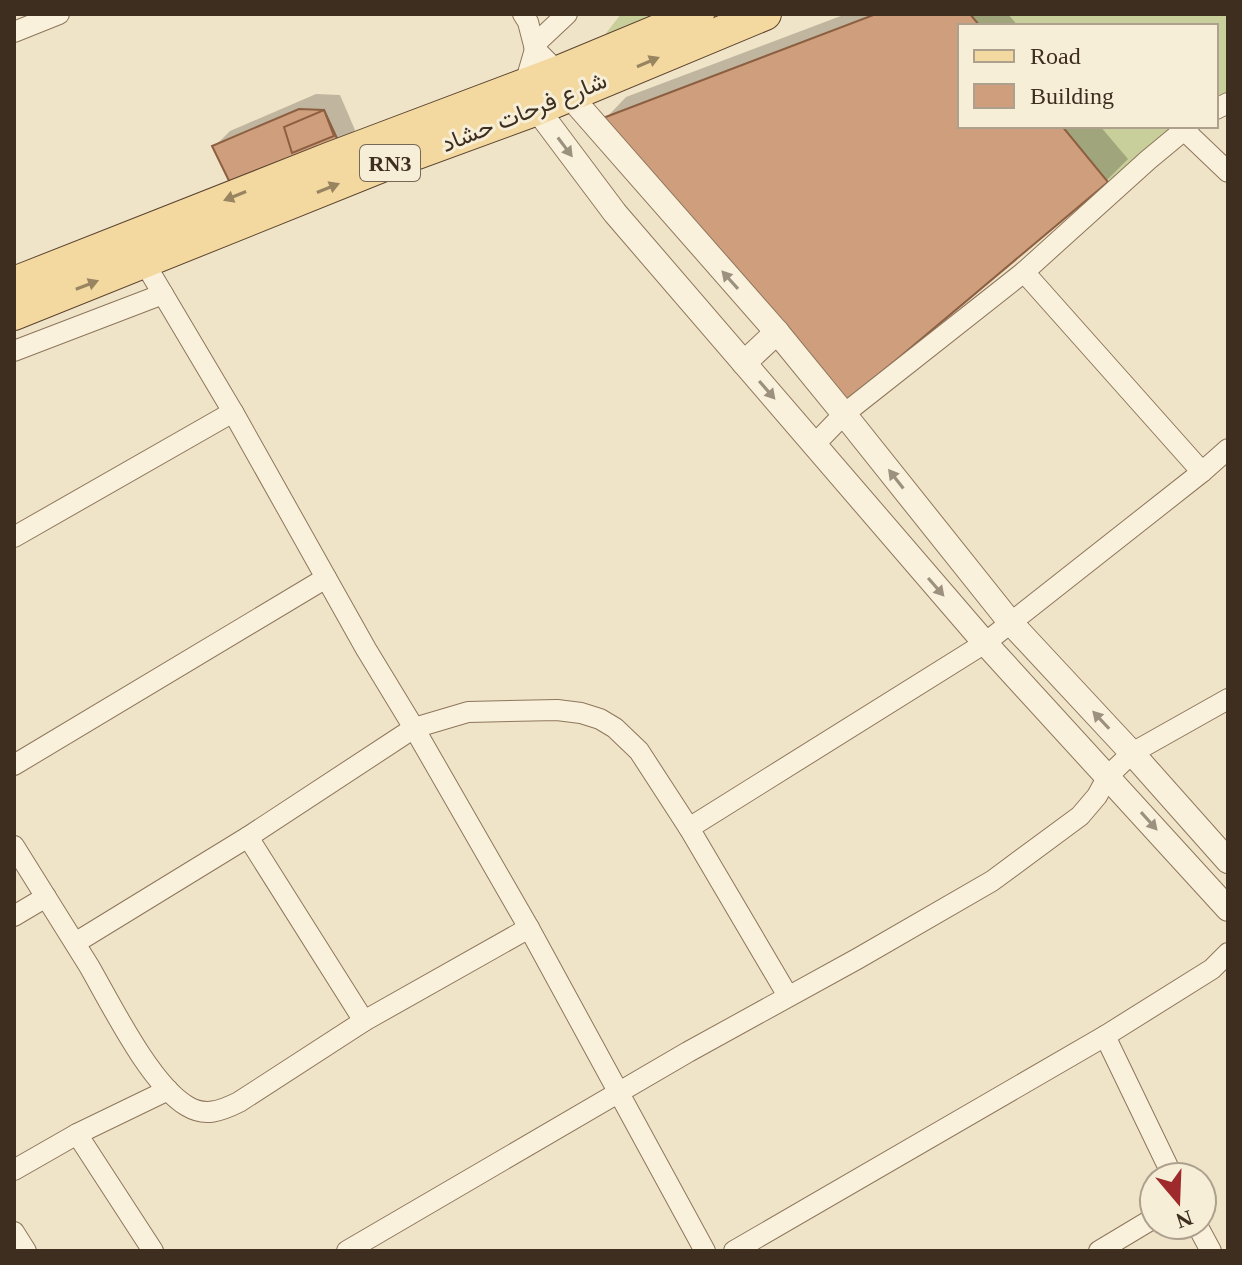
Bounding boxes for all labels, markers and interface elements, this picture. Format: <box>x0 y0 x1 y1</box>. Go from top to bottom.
legend <box>958 24 1218 128</box>
text: Road <box>1030 43 1081 69</box>
one-way arrow <box>636 55 660 68</box>
street label: شارع فرحات حشاد <box>437 67 612 160</box>
text: Building <box>1030 83 1114 109</box>
one-way arrow <box>557 137 573 157</box>
road number: RN3 <box>360 145 420 181</box>
one-way arrow <box>316 181 340 194</box>
one-way arrow <box>223 189 247 202</box>
one-way arrow <box>722 270 739 290</box>
one-way arrow <box>75 278 99 291</box>
one-way arrow <box>757 381 775 400</box>
one-way arrow <box>889 469 905 489</box>
one-way arrow <box>927 577 944 597</box>
one-way arrow <box>1093 711 1111 730</box>
one-way arrow <box>1139 812 1157 831</box>
north arrow <box>1138 1161 1218 1241</box>
text: N <box>1173 1205 1196 1234</box>

